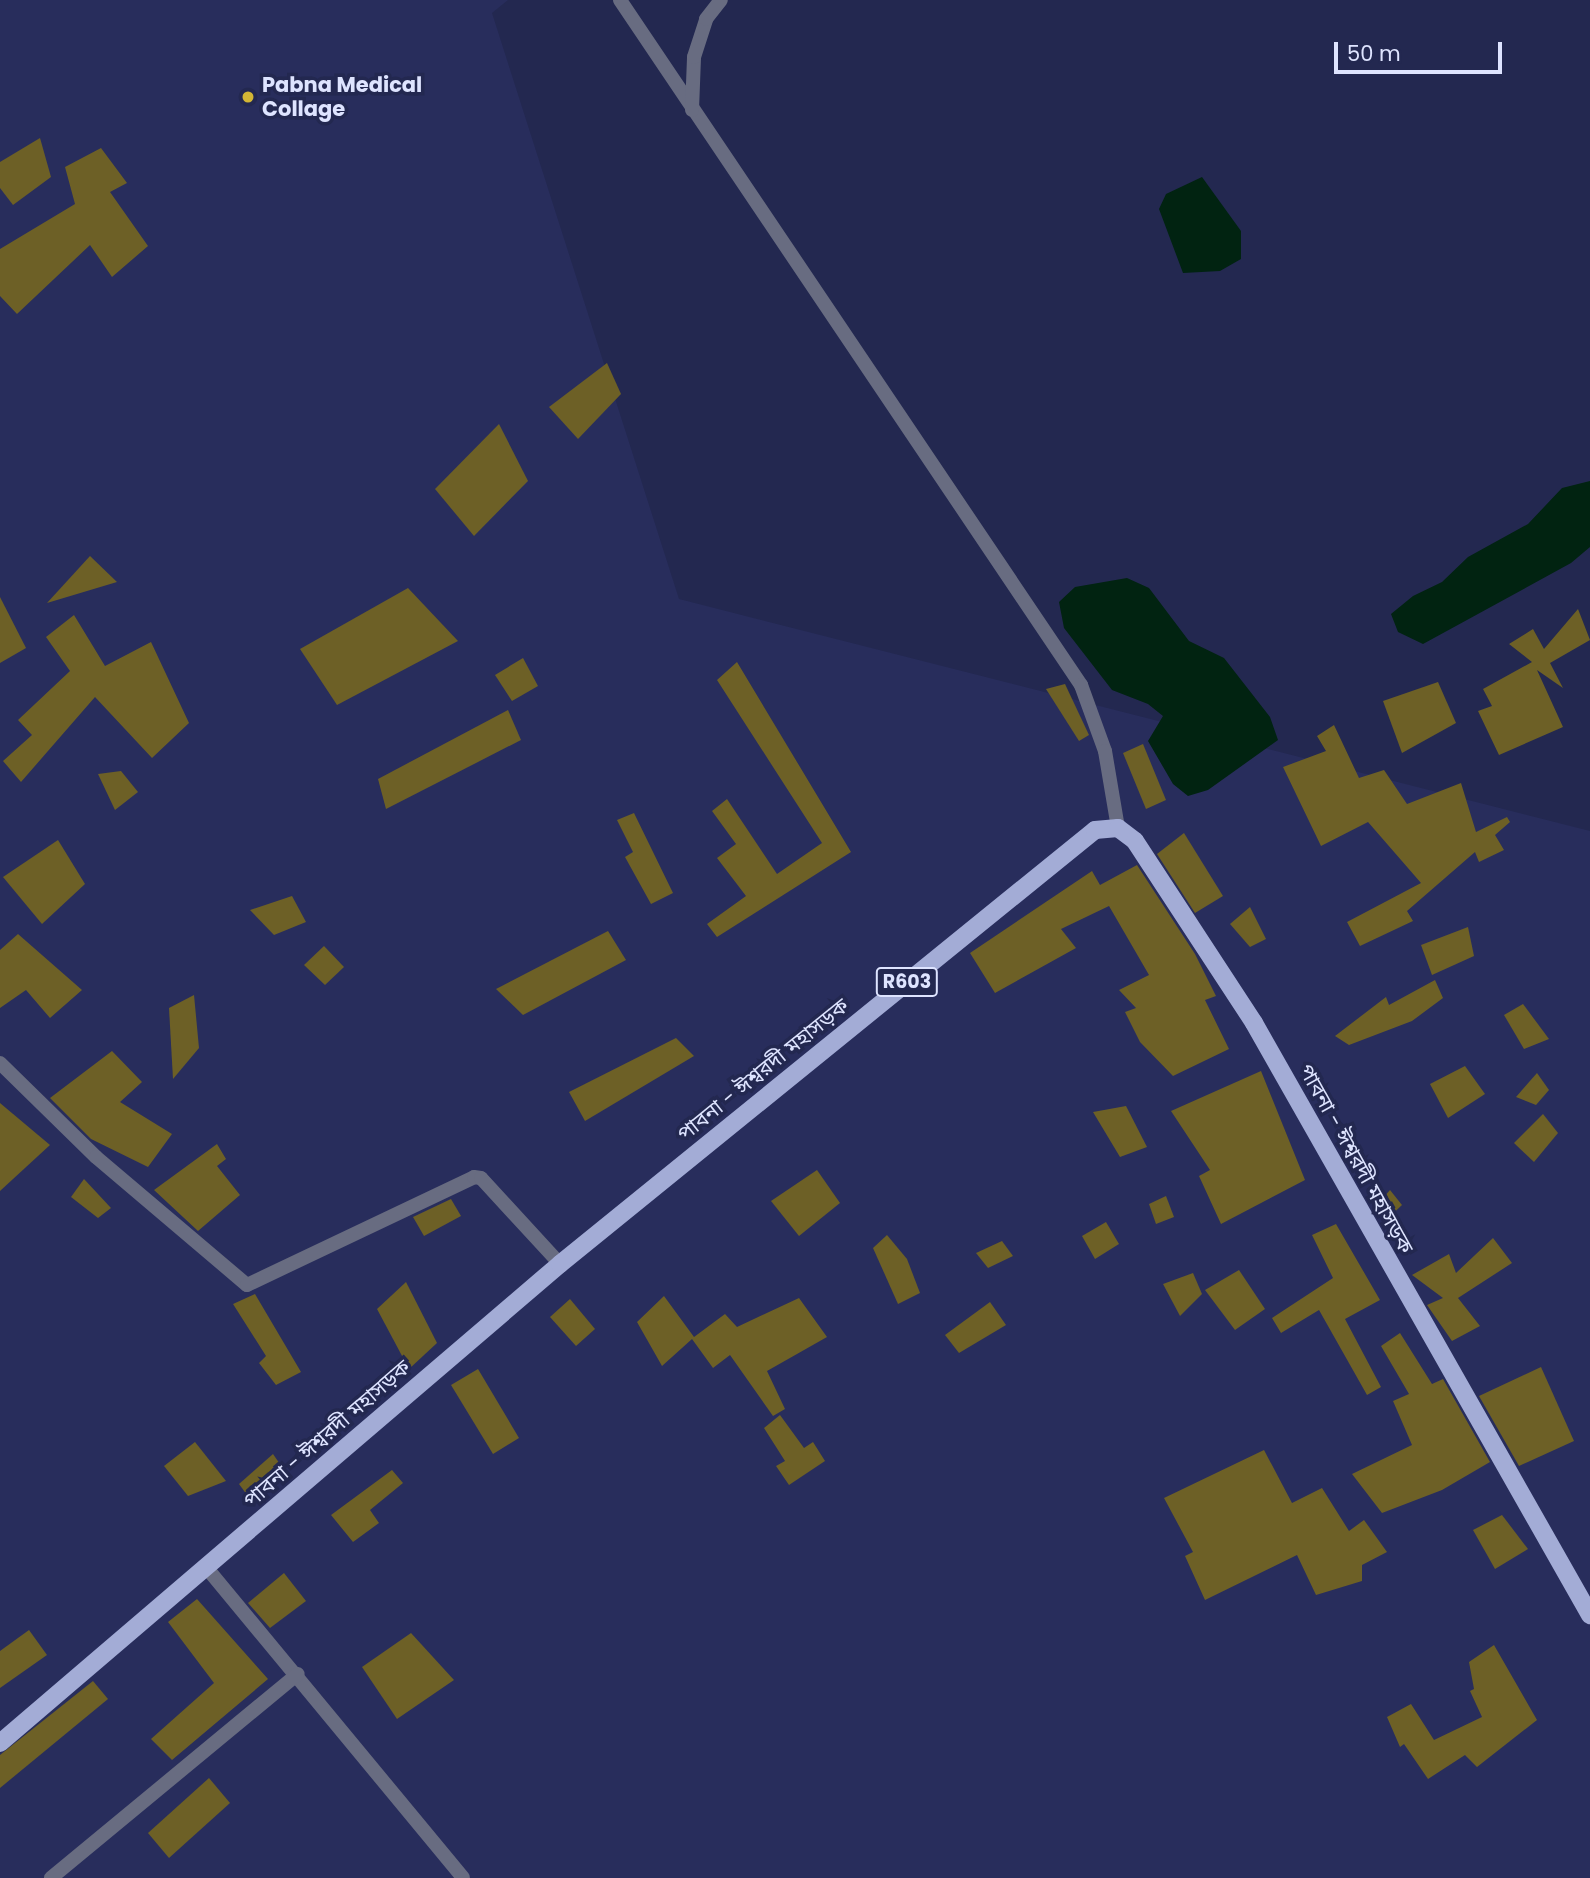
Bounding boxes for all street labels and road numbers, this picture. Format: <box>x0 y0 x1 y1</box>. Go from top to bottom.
road number: R603 <box>876 966 939 998</box>
street label: পাবনা - ঈশ্বরদী মহাসড়ক <box>672 993 854 1147</box>
street label: পাবনা - ঈশ্বরদী মহাসড়ক <box>1293 1060 1419 1258</box>
street label: পাবনা - ঈশ্বরদী মহাসড়ক <box>238 1355 416 1513</box>

